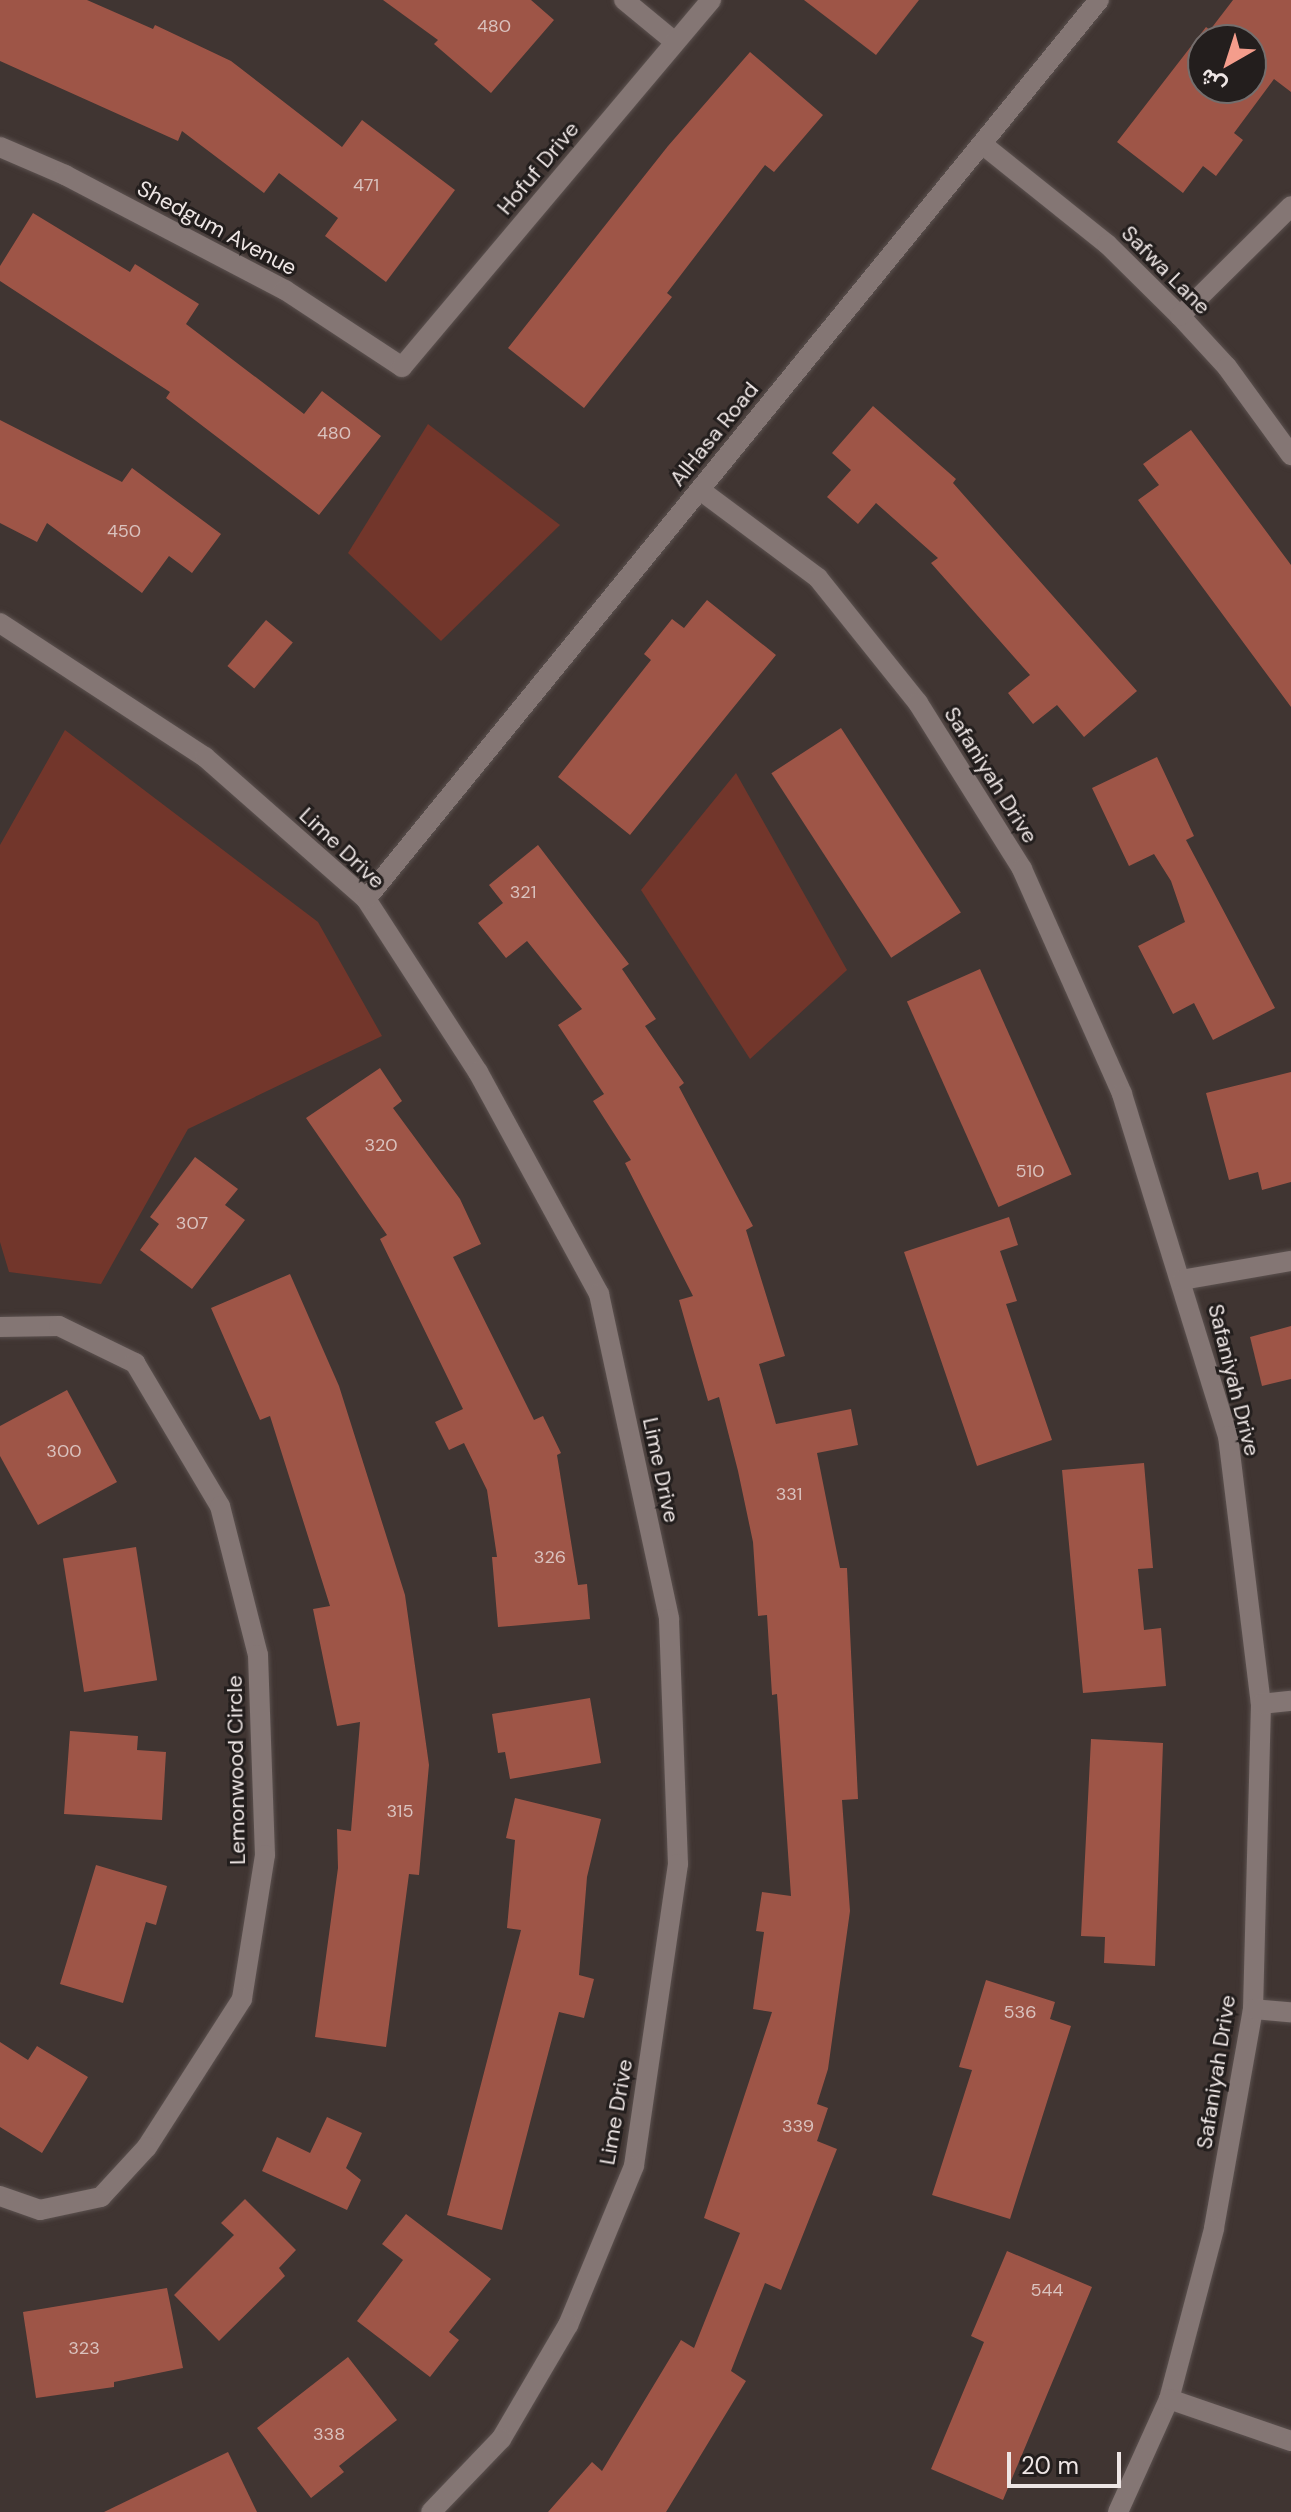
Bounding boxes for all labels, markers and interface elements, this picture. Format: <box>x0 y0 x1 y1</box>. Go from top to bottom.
house number: 480 <box>477 15 511 37</box>
north arrow <box>1187 24 1267 104</box>
text: ش <box>1193 62 1232 101</box>
street label: Hofuf Drive <box>491 116 585 220</box>
house number: 471 <box>353 174 379 196</box>
street label: Shedgum Avenue <box>133 175 301 281</box>
street label: Safwa Lane <box>1116 220 1216 320</box>
street label: AlHasa Road <box>664 377 764 491</box>
house number: 480 <box>317 422 351 444</box>
house number: 450 <box>107 520 141 542</box>
street label: Safaniyah Drive <box>939 702 1043 848</box>
street label: Lime Drive <box>294 802 390 894</box>
house number: 321 <box>510 881 536 903</box>
house number: 320 <box>364 1134 398 1156</box>
house number: 510 <box>1016 1160 1044 1182</box>
house number: 307 <box>176 1212 208 1234</box>
street label: Safaniyah Drive <box>1202 1301 1266 1459</box>
street label: Lime Drive <box>637 1415 685 1525</box>
house number: 300 <box>46 1440 82 1462</box>
house number: 331 <box>776 1483 802 1505</box>
house number: 326 <box>534 1546 566 1568</box>
street label: Lemonwood Circle <box>221 1675 251 1865</box>
house number: 315 <box>387 1800 413 1822</box>
street label: Safaniyah Drive <box>1191 1993 1241 2151</box>
house number: 536 <box>1004 2001 1036 2023</box>
street label: Lime Drive <box>594 2057 638 2167</box>
house number: 339 <box>782 2115 814 2137</box>
house number: 544 <box>1031 2279 1063 2301</box>
house number: 323 <box>68 2337 100 2359</box>
house number: 338 <box>313 2423 345 2445</box>
scale bar <box>1011 2436 1125 2486</box>
text: 20 m <box>1021 2450 1079 2481</box>

